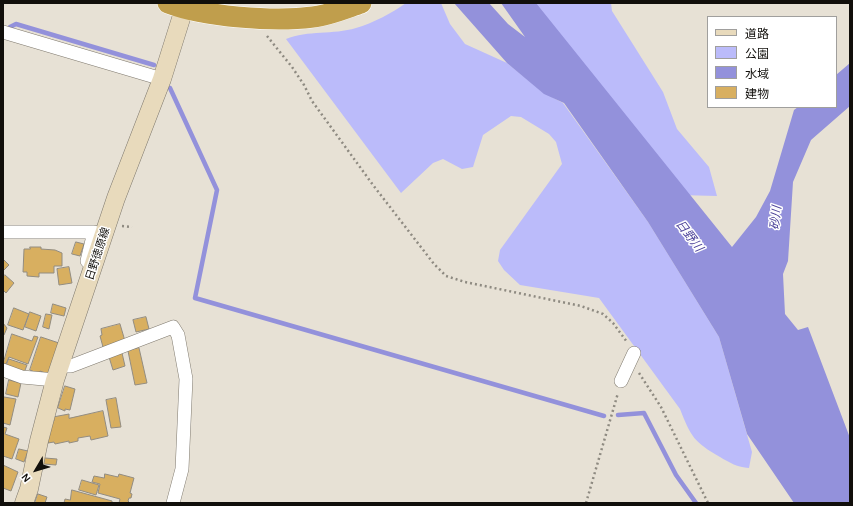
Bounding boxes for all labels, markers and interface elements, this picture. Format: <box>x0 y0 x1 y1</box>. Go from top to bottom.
legend <box>707 16 837 108</box>
text: 道路 <box>745 27 769 41</box>
text: 公園 <box>745 47 769 61</box>
text: 水域 <box>745 67 769 81</box>
text: 建物 <box>745 87 769 101</box>
water label: 砂川 <box>768 205 784 231</box>
water label: 日野川 <box>672 217 706 255</box>
street label: 日野徳原線 <box>83 226 113 282</box>
north arrow <box>16 450 56 490</box>
text: N <box>19 471 34 485</box>

